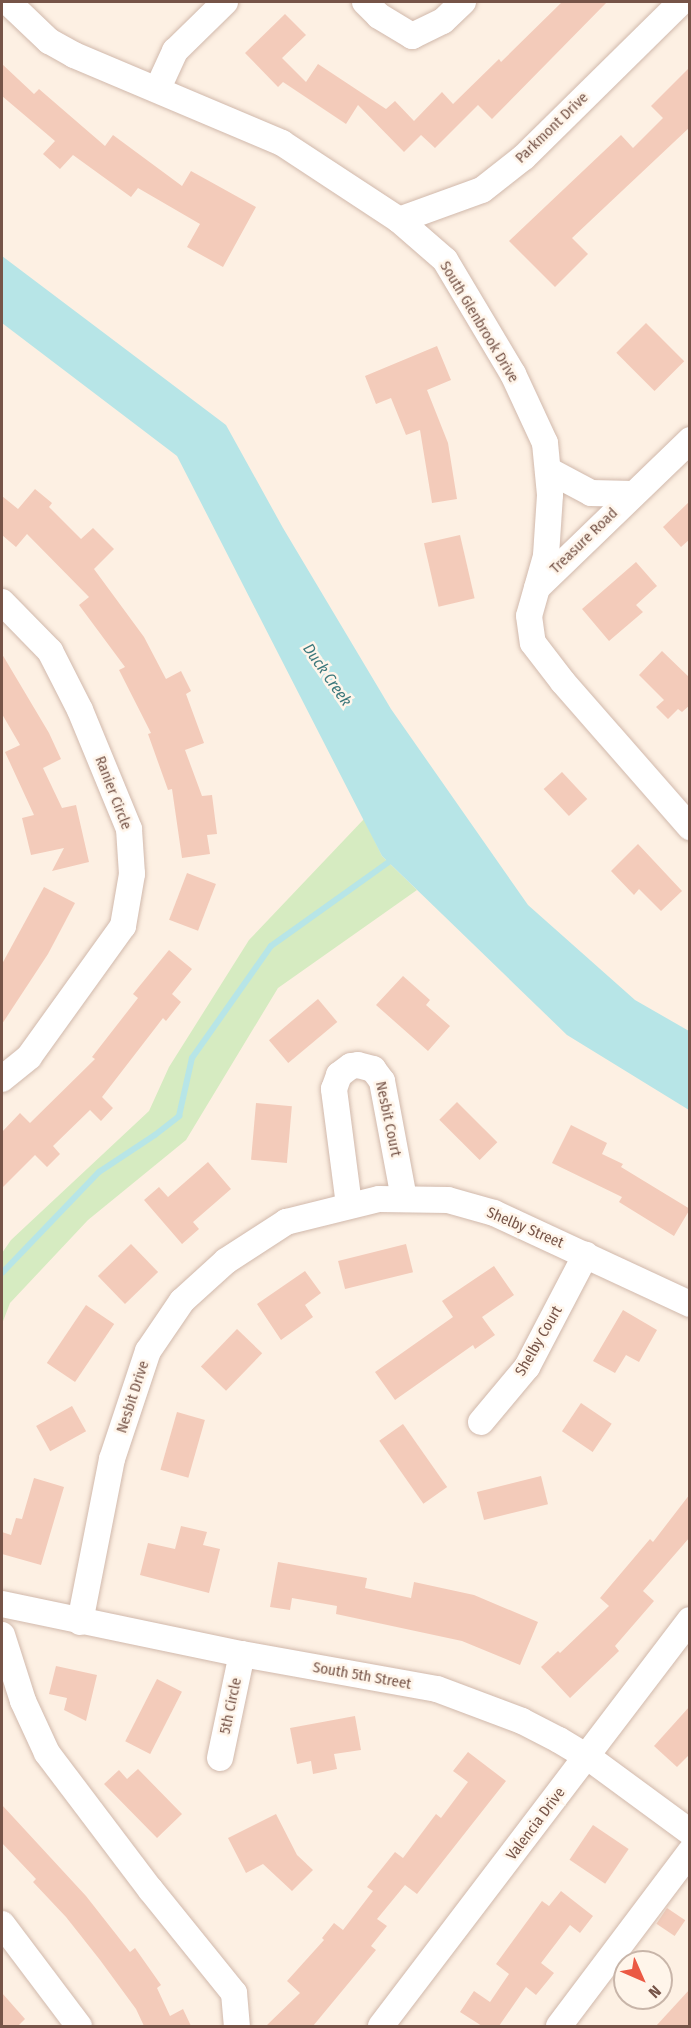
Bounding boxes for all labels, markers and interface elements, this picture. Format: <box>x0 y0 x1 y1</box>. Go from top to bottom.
street label: Parkmont Drive <box>512 89 592 167</box>
street label: South Glenbrook Drive <box>436 258 522 386</box>
street label: Treasure Road <box>546 504 622 578</box>
water label: Duck Creek <box>298 640 356 710</box>
street label: Ranier Circle <box>91 754 135 832</box>
street label: Nesbit Court <box>371 1080 405 1158</box>
street label: Shelby Street <box>484 1204 566 1252</box>
street label: Shelby Court <box>512 1303 566 1379</box>
street label: Nesbit Drive <box>113 1359 153 1435</box>
street label: South 5th Street <box>311 1658 413 1694</box>
street label: 5th Circle <box>216 1676 246 1736</box>
street label: Valencia Drive <box>503 1784 569 1864</box>
north arrow <box>613 1950 673 2010</box>
text: N <box>645 1982 665 2002</box>

